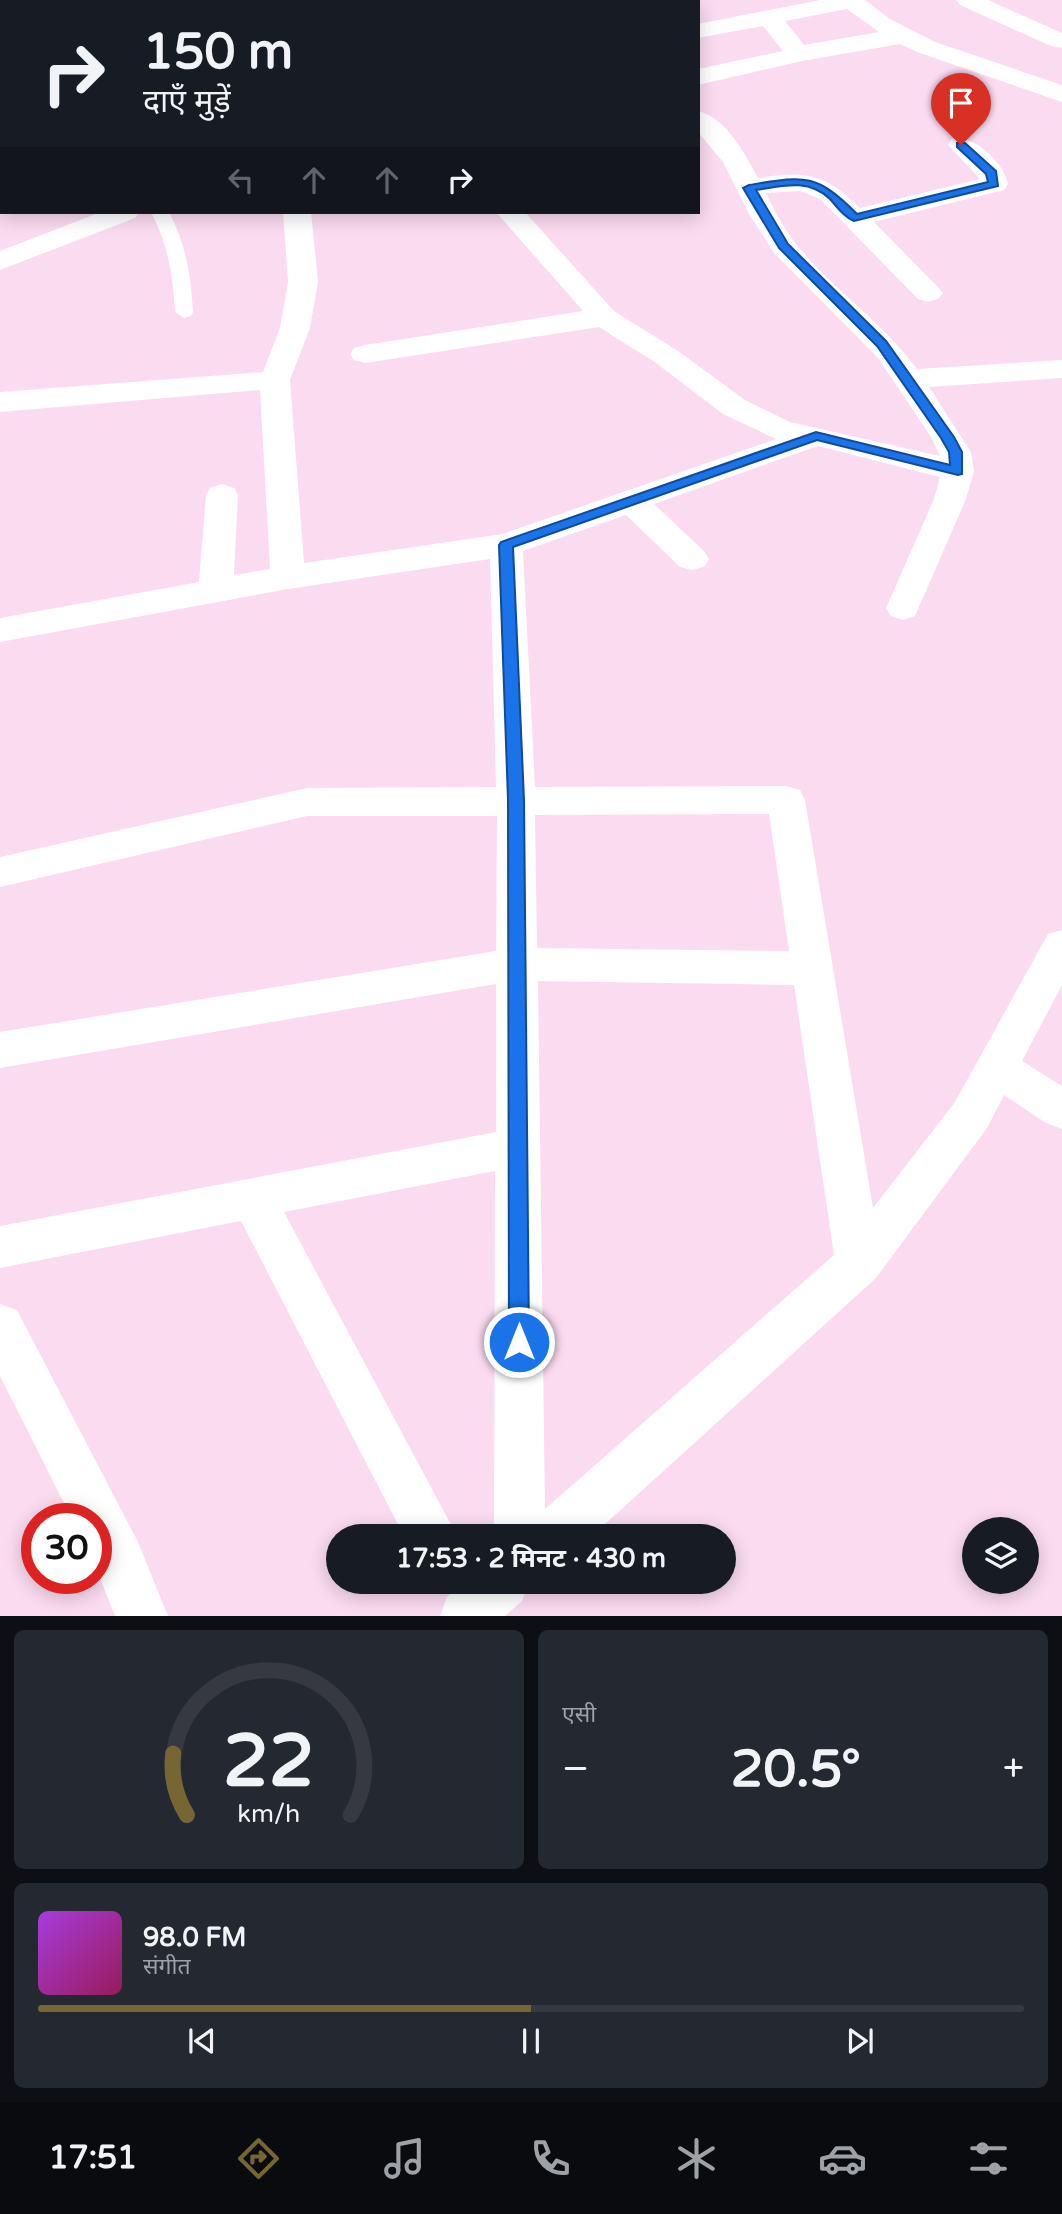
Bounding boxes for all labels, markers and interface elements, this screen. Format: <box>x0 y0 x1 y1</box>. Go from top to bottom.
text: 150 m <box>143 23 293 82</box>
icon: right <box>28 28 119 119</box>
pin <box>931 73 991 145</box>
text: दाएँ मुड़ें <box>143 83 231 121</box>
icon: arrive <box>942 84 980 122</box>
icon: left <box>222 161 260 199</box>
icon: ahead <box>295 161 333 199</box>
icon: ahead <box>368 161 406 199</box>
icon: right <box>441 161 479 199</box>
position arrow <box>482 1305 556 1379</box>
speed limit sign: 30 <box>21 1503 112 1594</box>
map controls <box>962 1517 1039 1594</box>
button: layers <box>962 1517 1039 1594</box>
text: 17:53 · 2 मिनट · 430 m <box>396 1543 666 1574</box>
text: एसी <box>562 1701 596 1729</box>
text: 22 <box>223 1719 315 1807</box>
text: 20.5° <box>731 1738 861 1801</box>
text: − <box>562 1746 589 1792</box>
text: + <box>1003 1746 1024 1792</box>
text: km/h <box>238 1799 300 1829</box>
text: 98.0 FM <box>143 1922 246 1953</box>
text: संगीत <box>143 1953 191 1981</box>
icon: previous <box>183 2022 221 2060</box>
icon: pause <box>512 2022 550 2060</box>
icon: next <box>841 2022 879 2060</box>
icon: directions <box>234 2134 283 2183</box>
icon: music <box>380 2134 429 2183</box>
icon: phone <box>526 2134 575 2183</box>
icon: climate <box>672 2134 721 2183</box>
icon: car <box>818 2134 867 2183</box>
icon: filters <box>964 2134 1013 2183</box>
text: 17:51 <box>49 2139 137 2177</box>

